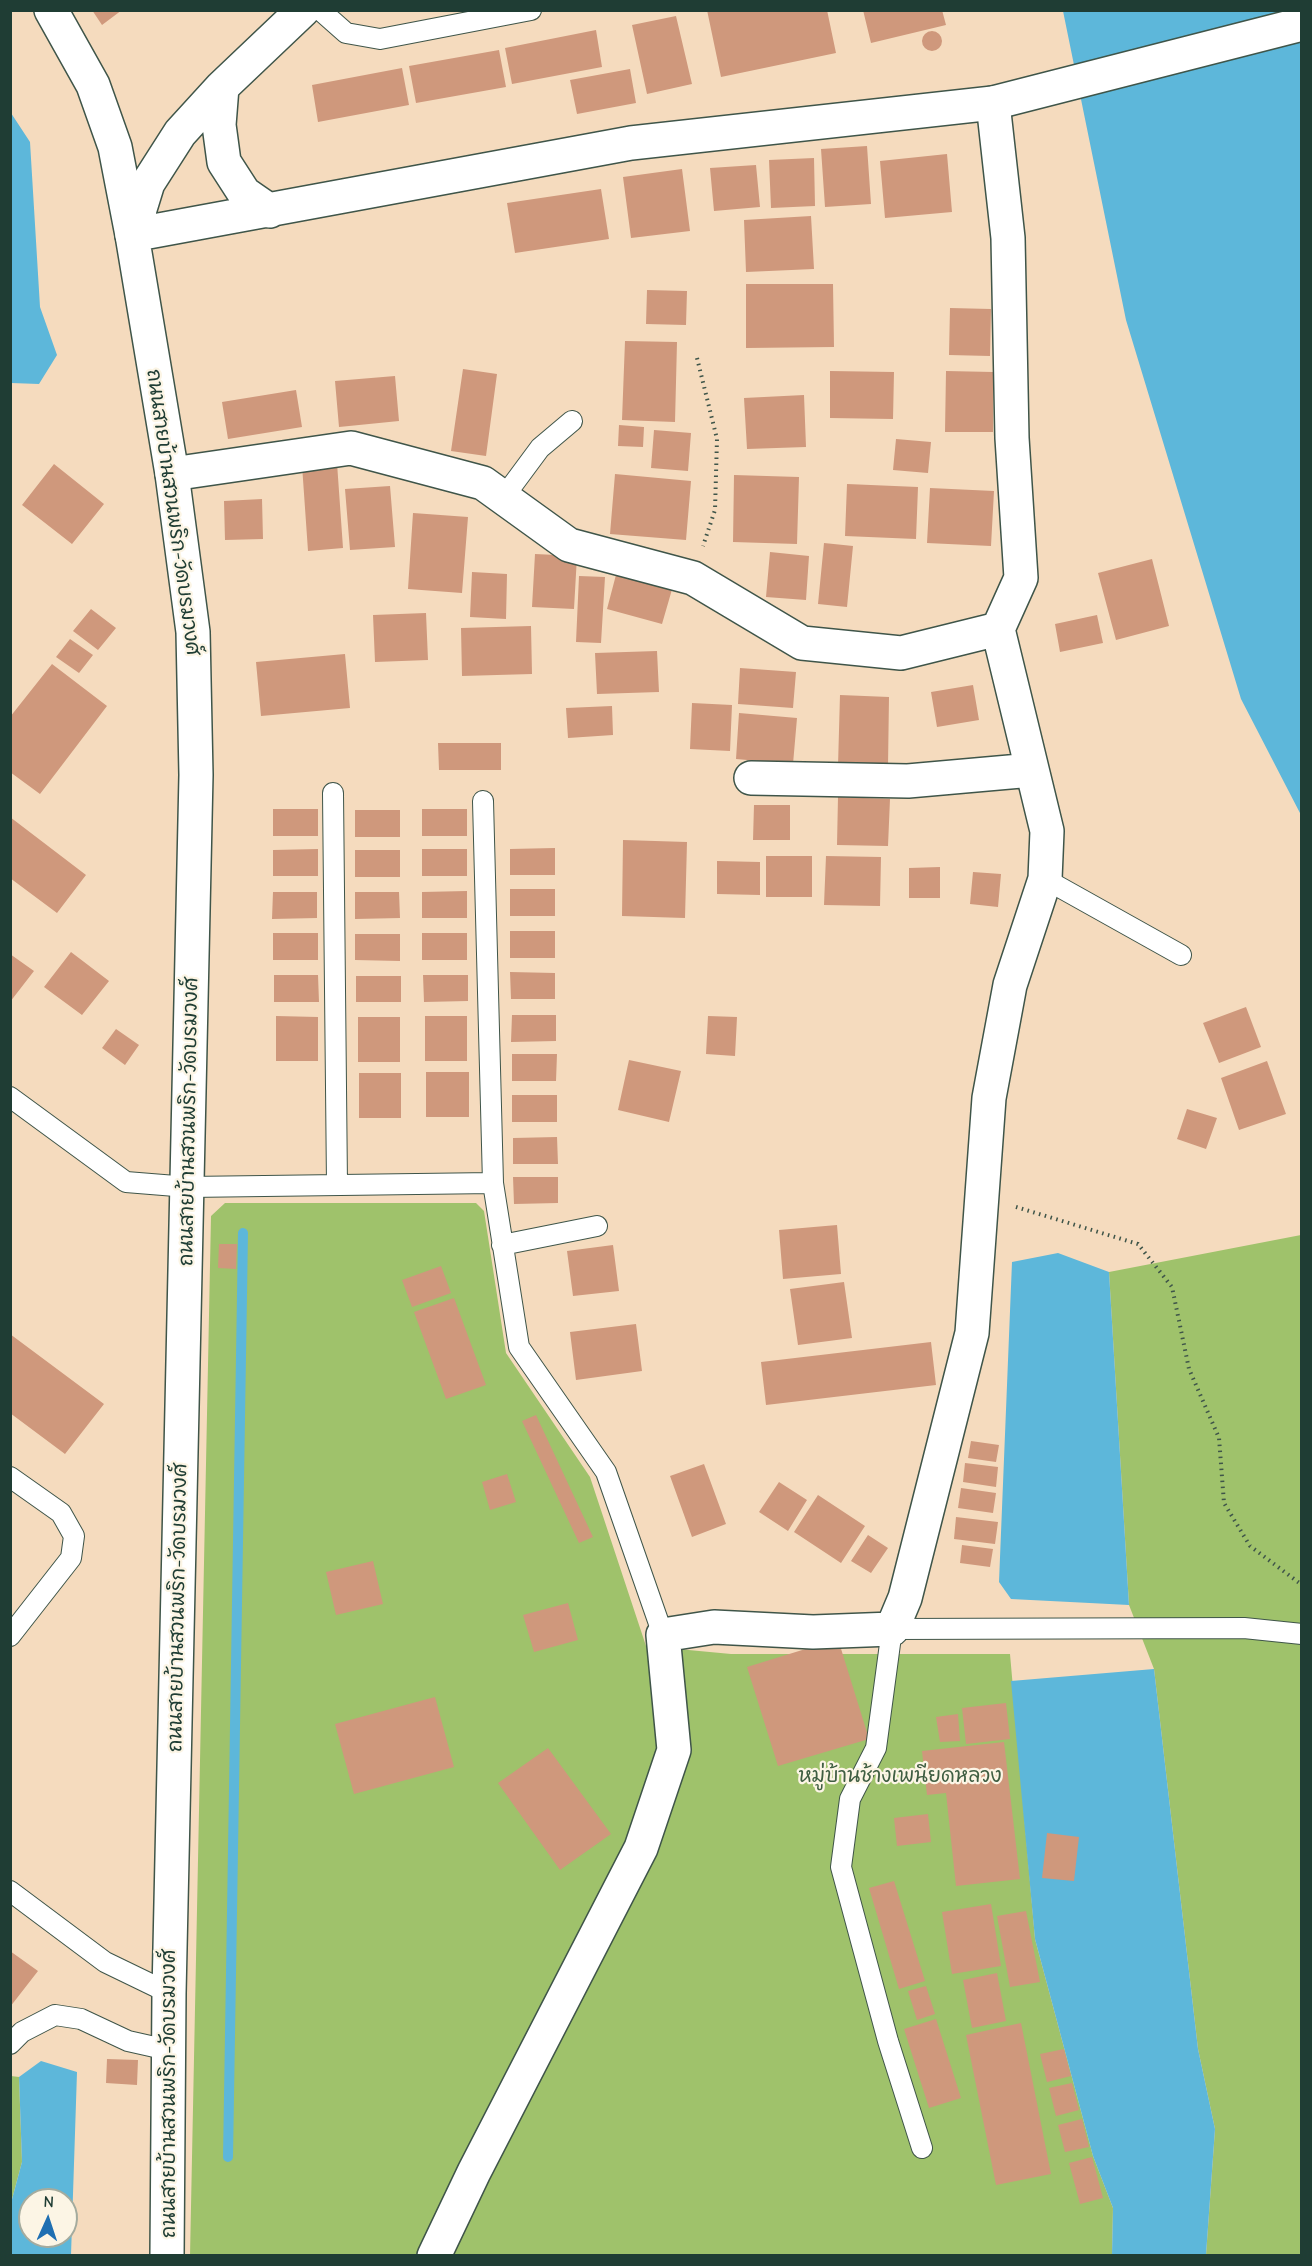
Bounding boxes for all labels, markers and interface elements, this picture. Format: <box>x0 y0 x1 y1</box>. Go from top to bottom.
street label: ถนนสายบ้านสวนพริก-วัดบรมวงศ์ <box>141 367 205 657</box>
street label: ถนนสายบ้านสวนพริก-วัดบรมวงศ์ <box>174 978 204 1266</box>
street label: ถนนสายบ้านสวนพริก-วัดบรมวงศ์ <box>163 1464 193 1752</box>
park label: หมู่บ้านช้างเพนียดหลวง <box>798 1764 1002 1788</box>
street label: ถนนสายบ้านสวนพริก-วัดบรมวงศ์ <box>157 1950 181 2238</box>
north arrow <box>18 2188 78 2248</box>
text: N <box>43 2193 55 2211</box>

